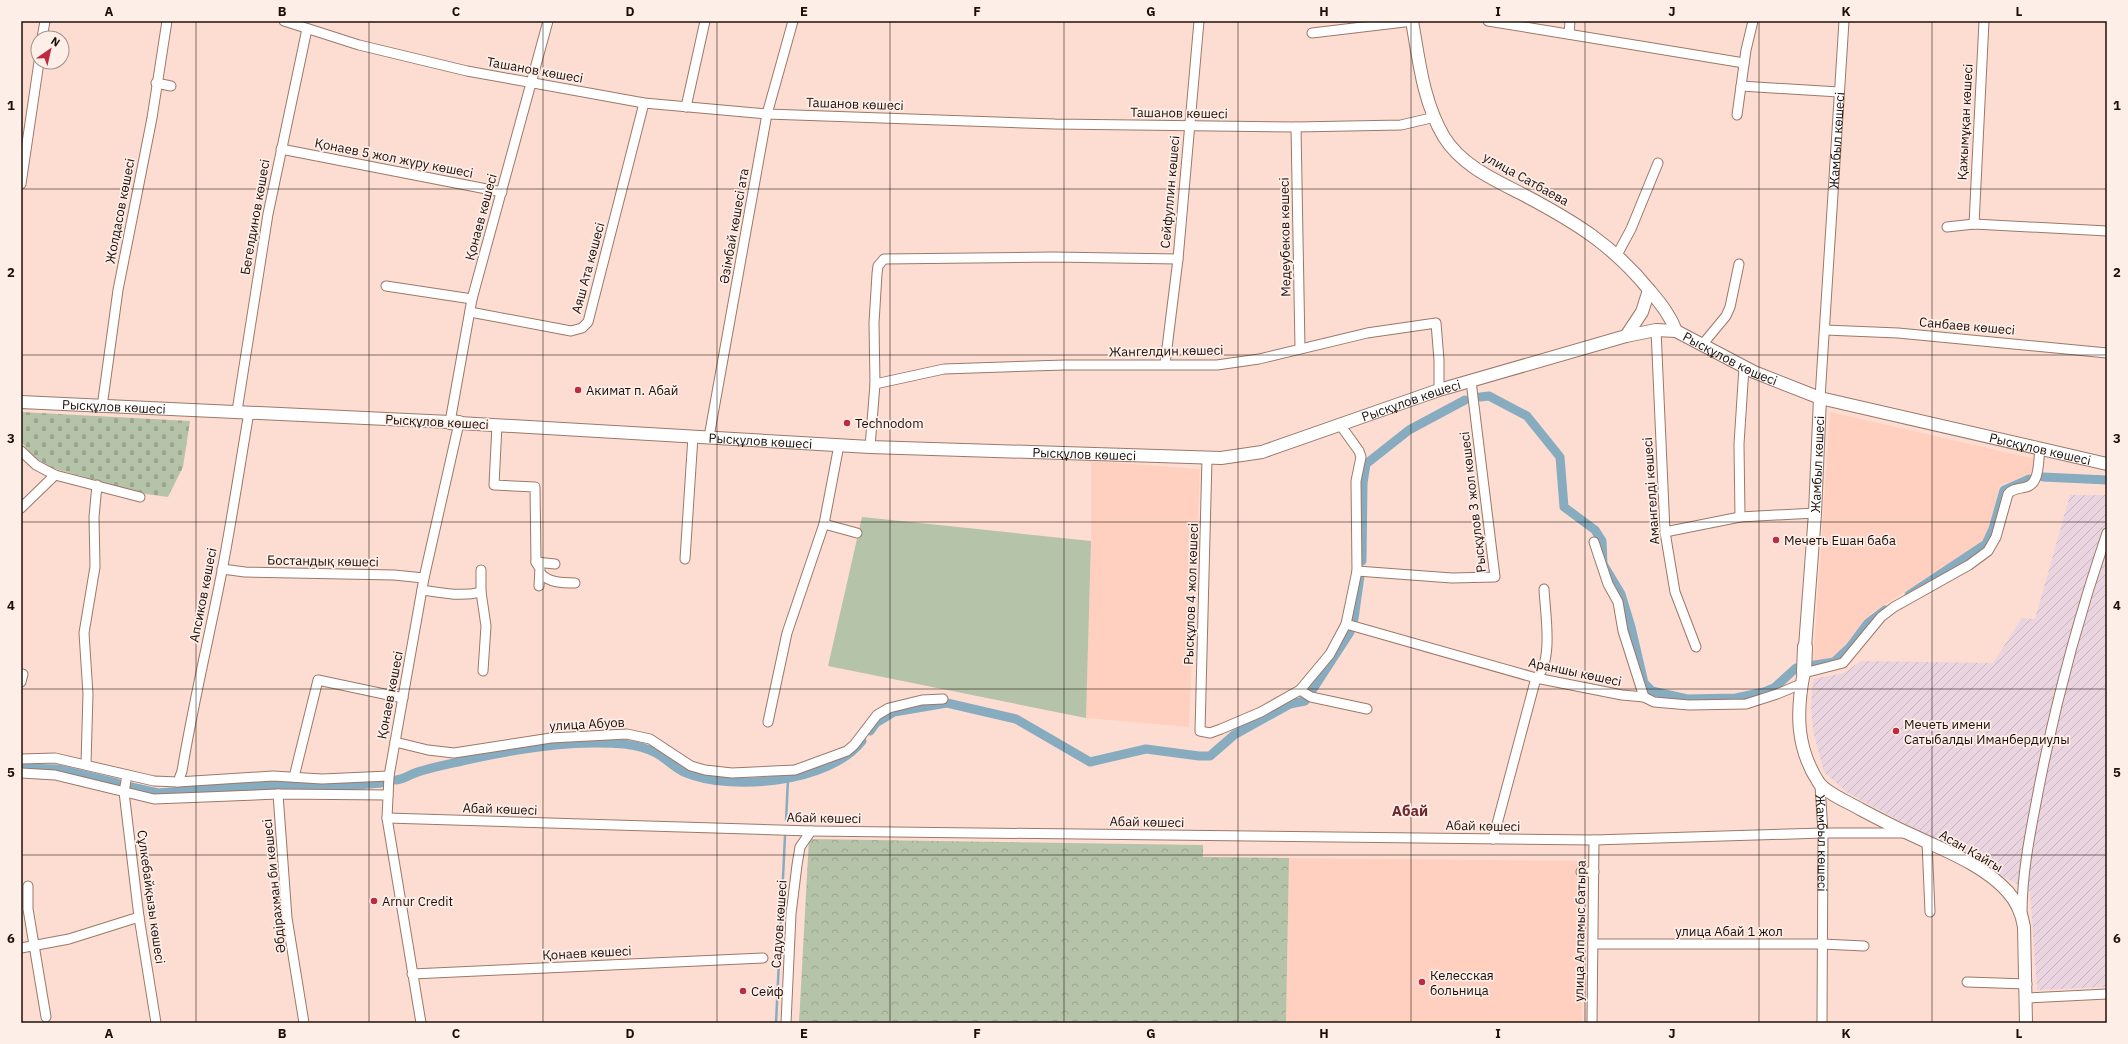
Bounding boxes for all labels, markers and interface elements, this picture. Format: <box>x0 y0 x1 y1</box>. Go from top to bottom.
text: A <box>105 3 114 20</box>
text: B <box>278 3 287 20</box>
text: C <box>452 3 461 20</box>
text: D <box>625 3 635 20</box>
text: E <box>800 3 808 20</box>
text: F <box>973 3 981 20</box>
text: G <box>1146 3 1156 20</box>
text: H <box>1319 3 1329 20</box>
text: I <box>1495 3 1501 20</box>
text: J <box>1668 3 1676 20</box>
text: K <box>1841 3 1851 20</box>
text: L <box>2016 3 2023 20</box>
north arrow <box>30 30 70 70</box>
text: N <box>48 34 63 50</box>
street label: Ташанов көшесі <box>485 53 585 87</box>
street label: Қажымұқан көшесі <box>1953 63 1977 181</box>
street label: Жамбыл көшесі <box>1825 91 1848 190</box>
street label: Ташанов көшесі <box>806 94 904 114</box>
text: 1 <box>7 97 15 114</box>
text: 1 <box>2113 97 2121 114</box>
street label: Ташанов көшесі <box>1130 104 1228 122</box>
street label: Қонаев 5 жол жүру көшесі <box>313 134 475 182</box>
street label: Сейфуллин көшесі <box>1157 135 1183 249</box>
street label: улица Сатбаева <box>1480 148 1572 210</box>
street label: Жолдасов көшесі <box>101 157 139 265</box>
street label: Бегелдинов көшесі <box>236 158 274 276</box>
street label: Әзімбай көшесі ата <box>715 167 753 285</box>
street label: Қонаев көшесі <box>461 172 501 262</box>
street label: Медеубеков көшесі <box>1275 177 1295 297</box>
street label: Аяш Ата көшесі <box>568 220 608 316</box>
text: 2 <box>7 264 15 281</box>
text: 2 <box>2113 264 2121 281</box>
street label: Санбаев көшесі <box>1918 313 2016 339</box>
street label: Рысқұлов көшесі <box>1680 328 1780 389</box>
street label: Жангелдин көшесі <box>1108 341 1224 361</box>
street label: Рысқұлов көшесі <box>1359 376 1463 425</box>
place label: Акимат п. Абай <box>586 382 678 399</box>
marker: Акимат п. Абай <box>573 385 583 395</box>
street label: Рысқұлов көшесі <box>62 395 166 417</box>
street label: Рысқұлов көшесі <box>385 411 489 433</box>
place label: Technodom <box>855 415 923 432</box>
street label: Жамбыл көшесі <box>1807 415 1828 513</box>
marker: Technodom <box>842 418 852 428</box>
street label: Рысқұлов көшесі <box>708 429 813 452</box>
street label: Рысқұлов көшесі <box>1988 429 2093 469</box>
text: 3 <box>7 430 15 447</box>
street label: Рысқұлов 3 жол көшесі <box>1456 430 1490 574</box>
text: 3 <box>2113 430 2121 447</box>
street label: Амангелді көшесі <box>1639 437 1663 545</box>
street label: Рысқұлов көшесі <box>1032 444 1136 464</box>
street label: Рысқұлов 4 жол көшесі <box>1180 523 1202 665</box>
place label: Мечеть Ешан баба <box>1784 532 1896 549</box>
marker: Мечеть Ешан баба <box>1771 535 1781 545</box>
street label: Апсиков көшесі <box>185 546 221 644</box>
street label: Бостандық көшесі <box>267 552 379 570</box>
text: 4 <box>7 597 15 614</box>
text: 4 <box>2113 597 2121 614</box>
street label: Қонаев көшесі <box>373 650 407 740</box>
street label: Араншы көшесі <box>1527 654 1623 690</box>
street label: улица Абуов <box>549 714 625 734</box>
place label: Мечеть имени Сатыбалды Иманбердиулы <box>1904 716 2070 748</box>
marker: Мечеть имени Сатыбалды Иманбердиулы <box>1891 726 1901 736</box>
text: 5 <box>7 764 15 781</box>
text: 5 <box>2113 764 2121 781</box>
street label: Жамбыл көшесі <box>1812 794 1832 892</box>
street label: Абай көшесі <box>462 799 538 819</box>
district label: Абай <box>1392 801 1428 820</box>
street label: Абай көшесі <box>786 809 862 827</box>
street label: Абай көшесі <box>1109 813 1185 831</box>
street label: Абай көшесі <box>1445 817 1521 835</box>
street label: Әбдірахман би көшесі <box>258 818 290 954</box>
street label: Асан Кайгы <box>1936 826 2006 876</box>
street label: Сұлкебайқызы көшесі <box>133 829 169 965</box>
street label: улица Алпамыс батыра <box>1570 860 1590 1002</box>
street label: Садуов көшесі <box>767 879 791 969</box>
place label: Arnur Credit <box>382 893 453 910</box>
marker: Arnur Credit <box>369 896 379 906</box>
street label: улица Абай 1 жол <box>1675 923 1783 940</box>
text: 6 <box>7 930 15 947</box>
text: 6 <box>2113 930 2121 947</box>
street label: Қонаев көшесі <box>542 942 632 964</box>
place label: Келесская больница <box>1430 967 1494 999</box>
marker: Келесская больница <box>1417 977 1427 987</box>
place label: Сейф <box>751 983 784 1000</box>
marker: Сейф <box>738 986 748 996</box>
text: A <box>105 1025 114 1042</box>
text: B <box>278 1025 287 1042</box>
text: C <box>452 1025 461 1042</box>
text: D <box>625 1025 635 1042</box>
text: E <box>800 1025 808 1042</box>
text: F <box>973 1025 981 1042</box>
text: G <box>1146 1025 1156 1042</box>
text: H <box>1319 1025 1329 1042</box>
text: I <box>1495 1025 1501 1042</box>
text: J <box>1668 1025 1676 1042</box>
text: K <box>1841 1025 1851 1042</box>
text: L <box>2016 1025 2023 1042</box>

